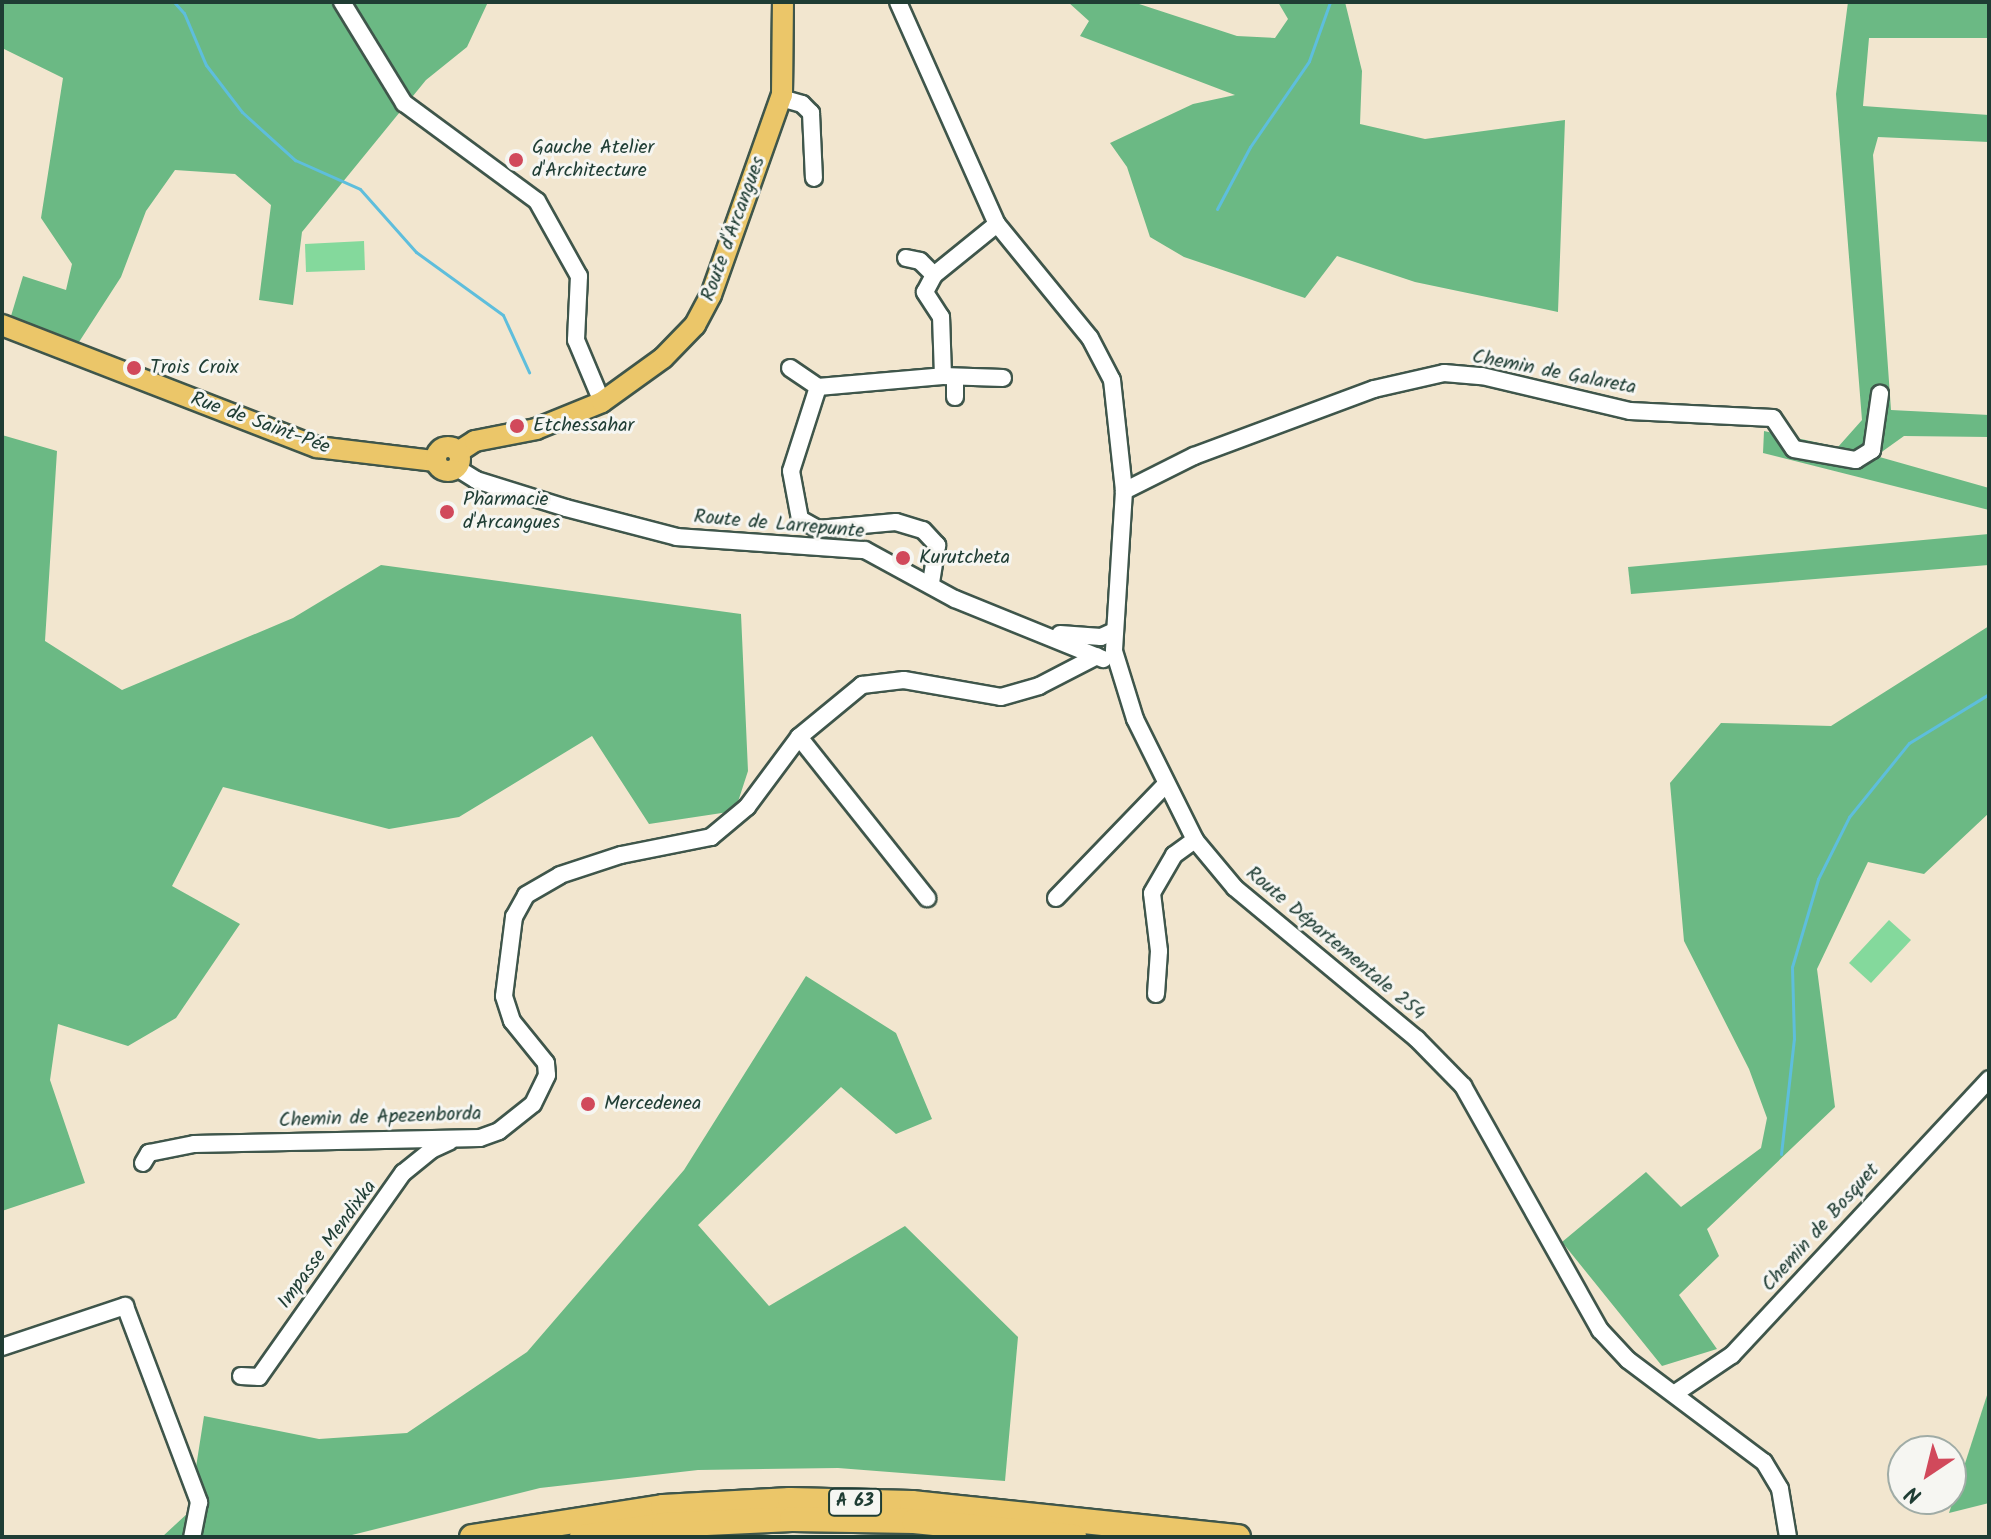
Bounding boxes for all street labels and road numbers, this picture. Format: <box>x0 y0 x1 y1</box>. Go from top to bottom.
street label: Route d'Arcangues <box>697 153 771 305</box>
street label: Chemin de Galareta <box>1470 345 1638 401</box>
street label: Rue de Saint-Pée <box>187 388 333 460</box>
street label: Route de Larrepunte <box>693 506 865 544</box>
street label: Route Départementale 254 <box>1240 862 1430 1026</box>
street label: Chemin de Apezenborda <box>278 1102 482 1134</box>
street label: Chemin de Bosquet <box>1757 1159 1885 1297</box>
street label: Impasse Mendixka <box>273 1176 383 1314</box>
road number: A 63 <box>827 1488 883 1516</box>

